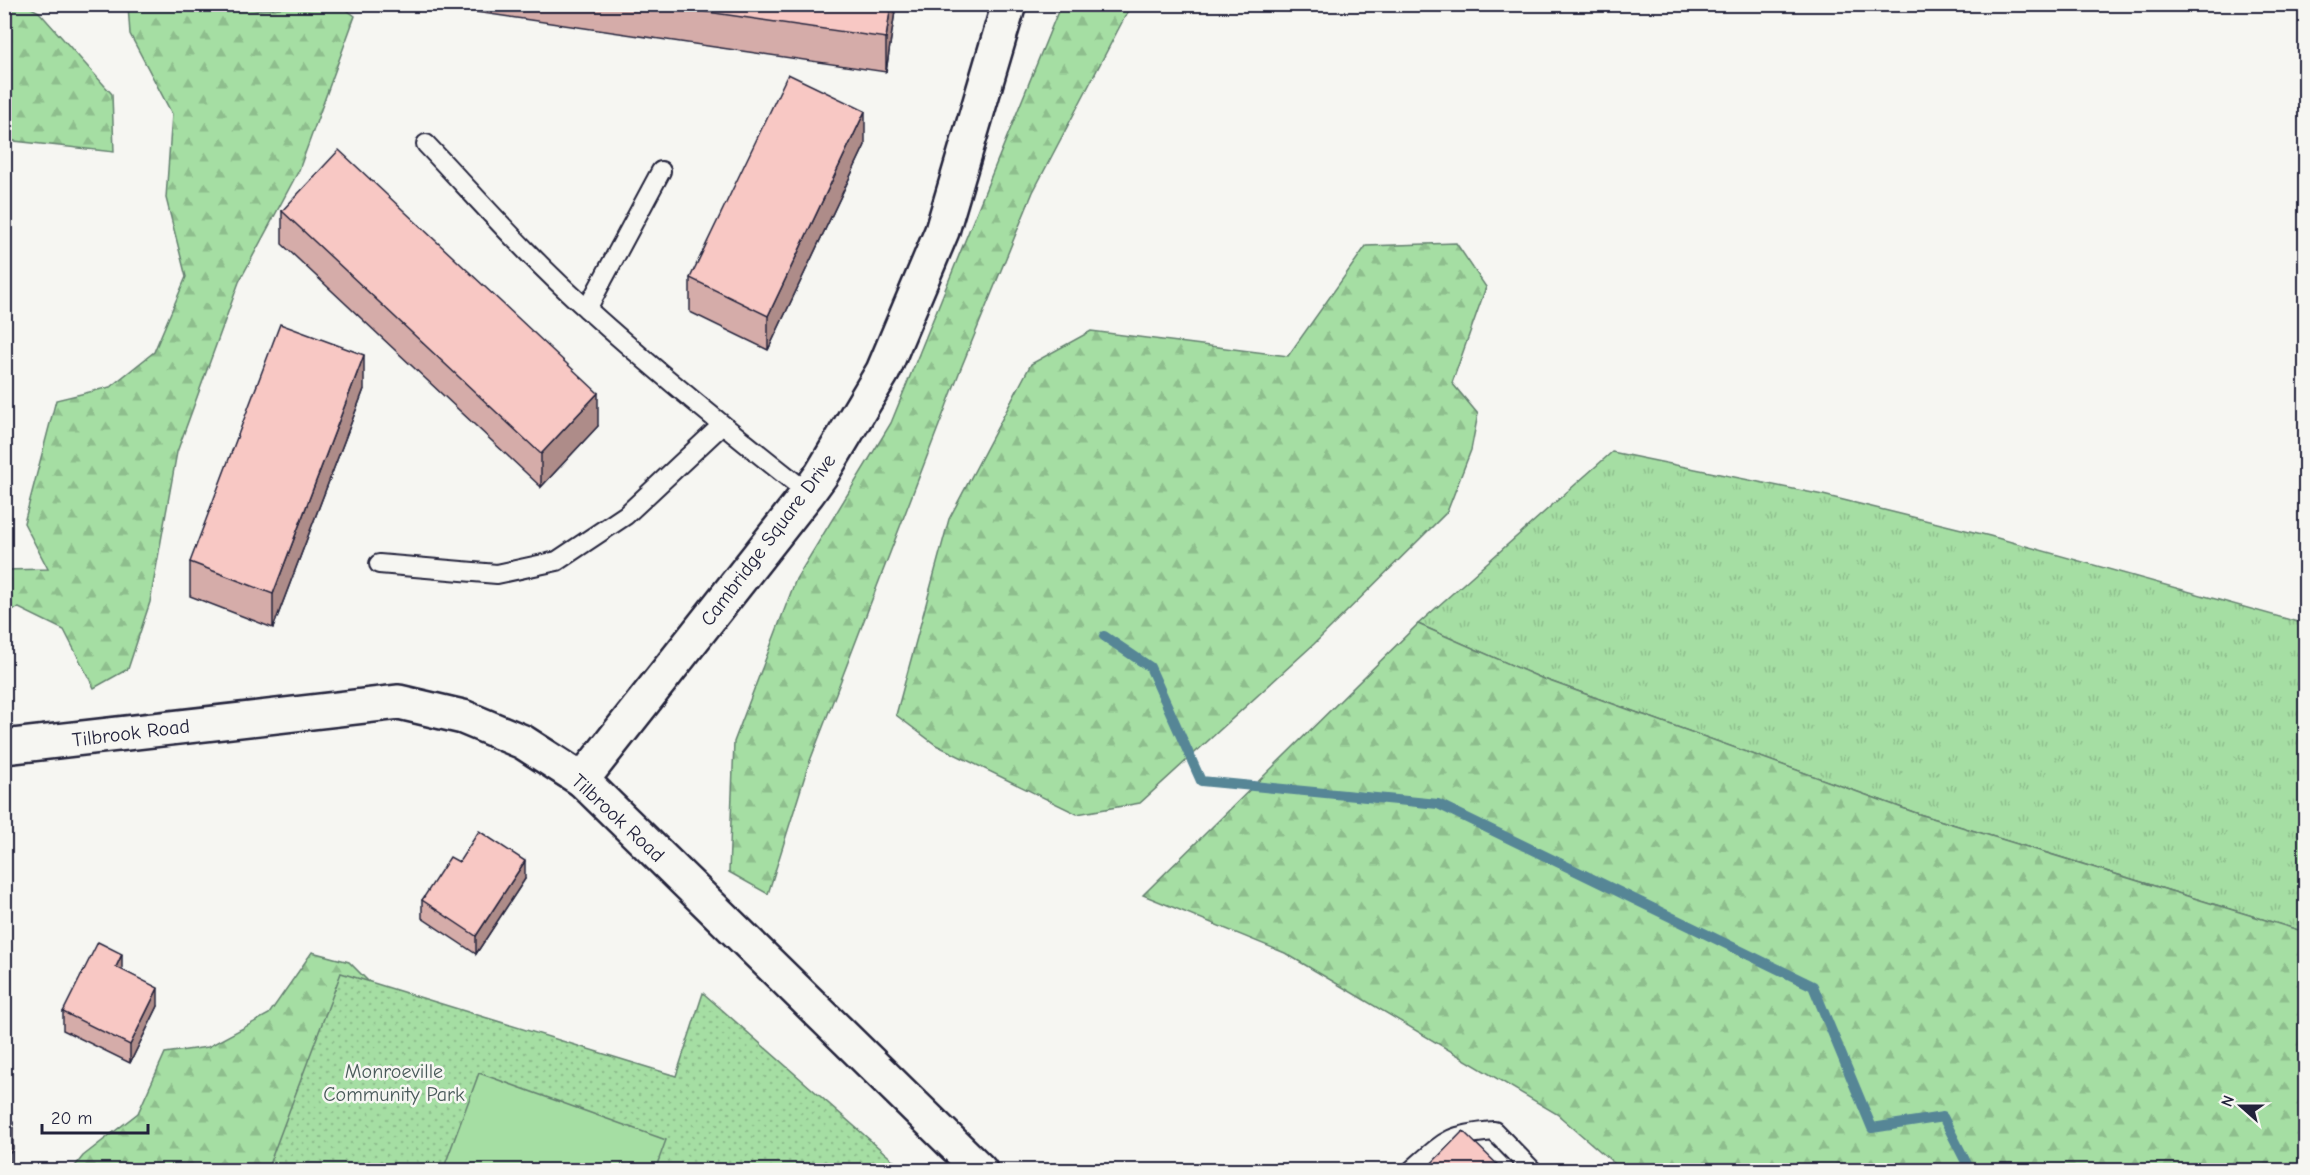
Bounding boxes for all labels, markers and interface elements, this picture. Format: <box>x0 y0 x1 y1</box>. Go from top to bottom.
street label: Cambridge Square Drive <box>696 449 840 631</box>
street label: Tilbrook Road <box>71 714 191 752</box>
street label: Tilbrook Road <box>567 769 669 867</box>
park label: Monroeville Community Park <box>323 1060 465 1106</box>
north arrow <box>2211 1076 2271 1136</box>
text: N <box>2218 1093 2238 1109</box>
scale bar <box>42 1097 148 1135</box>
text: 20 m <box>51 1108 92 1129</box>

